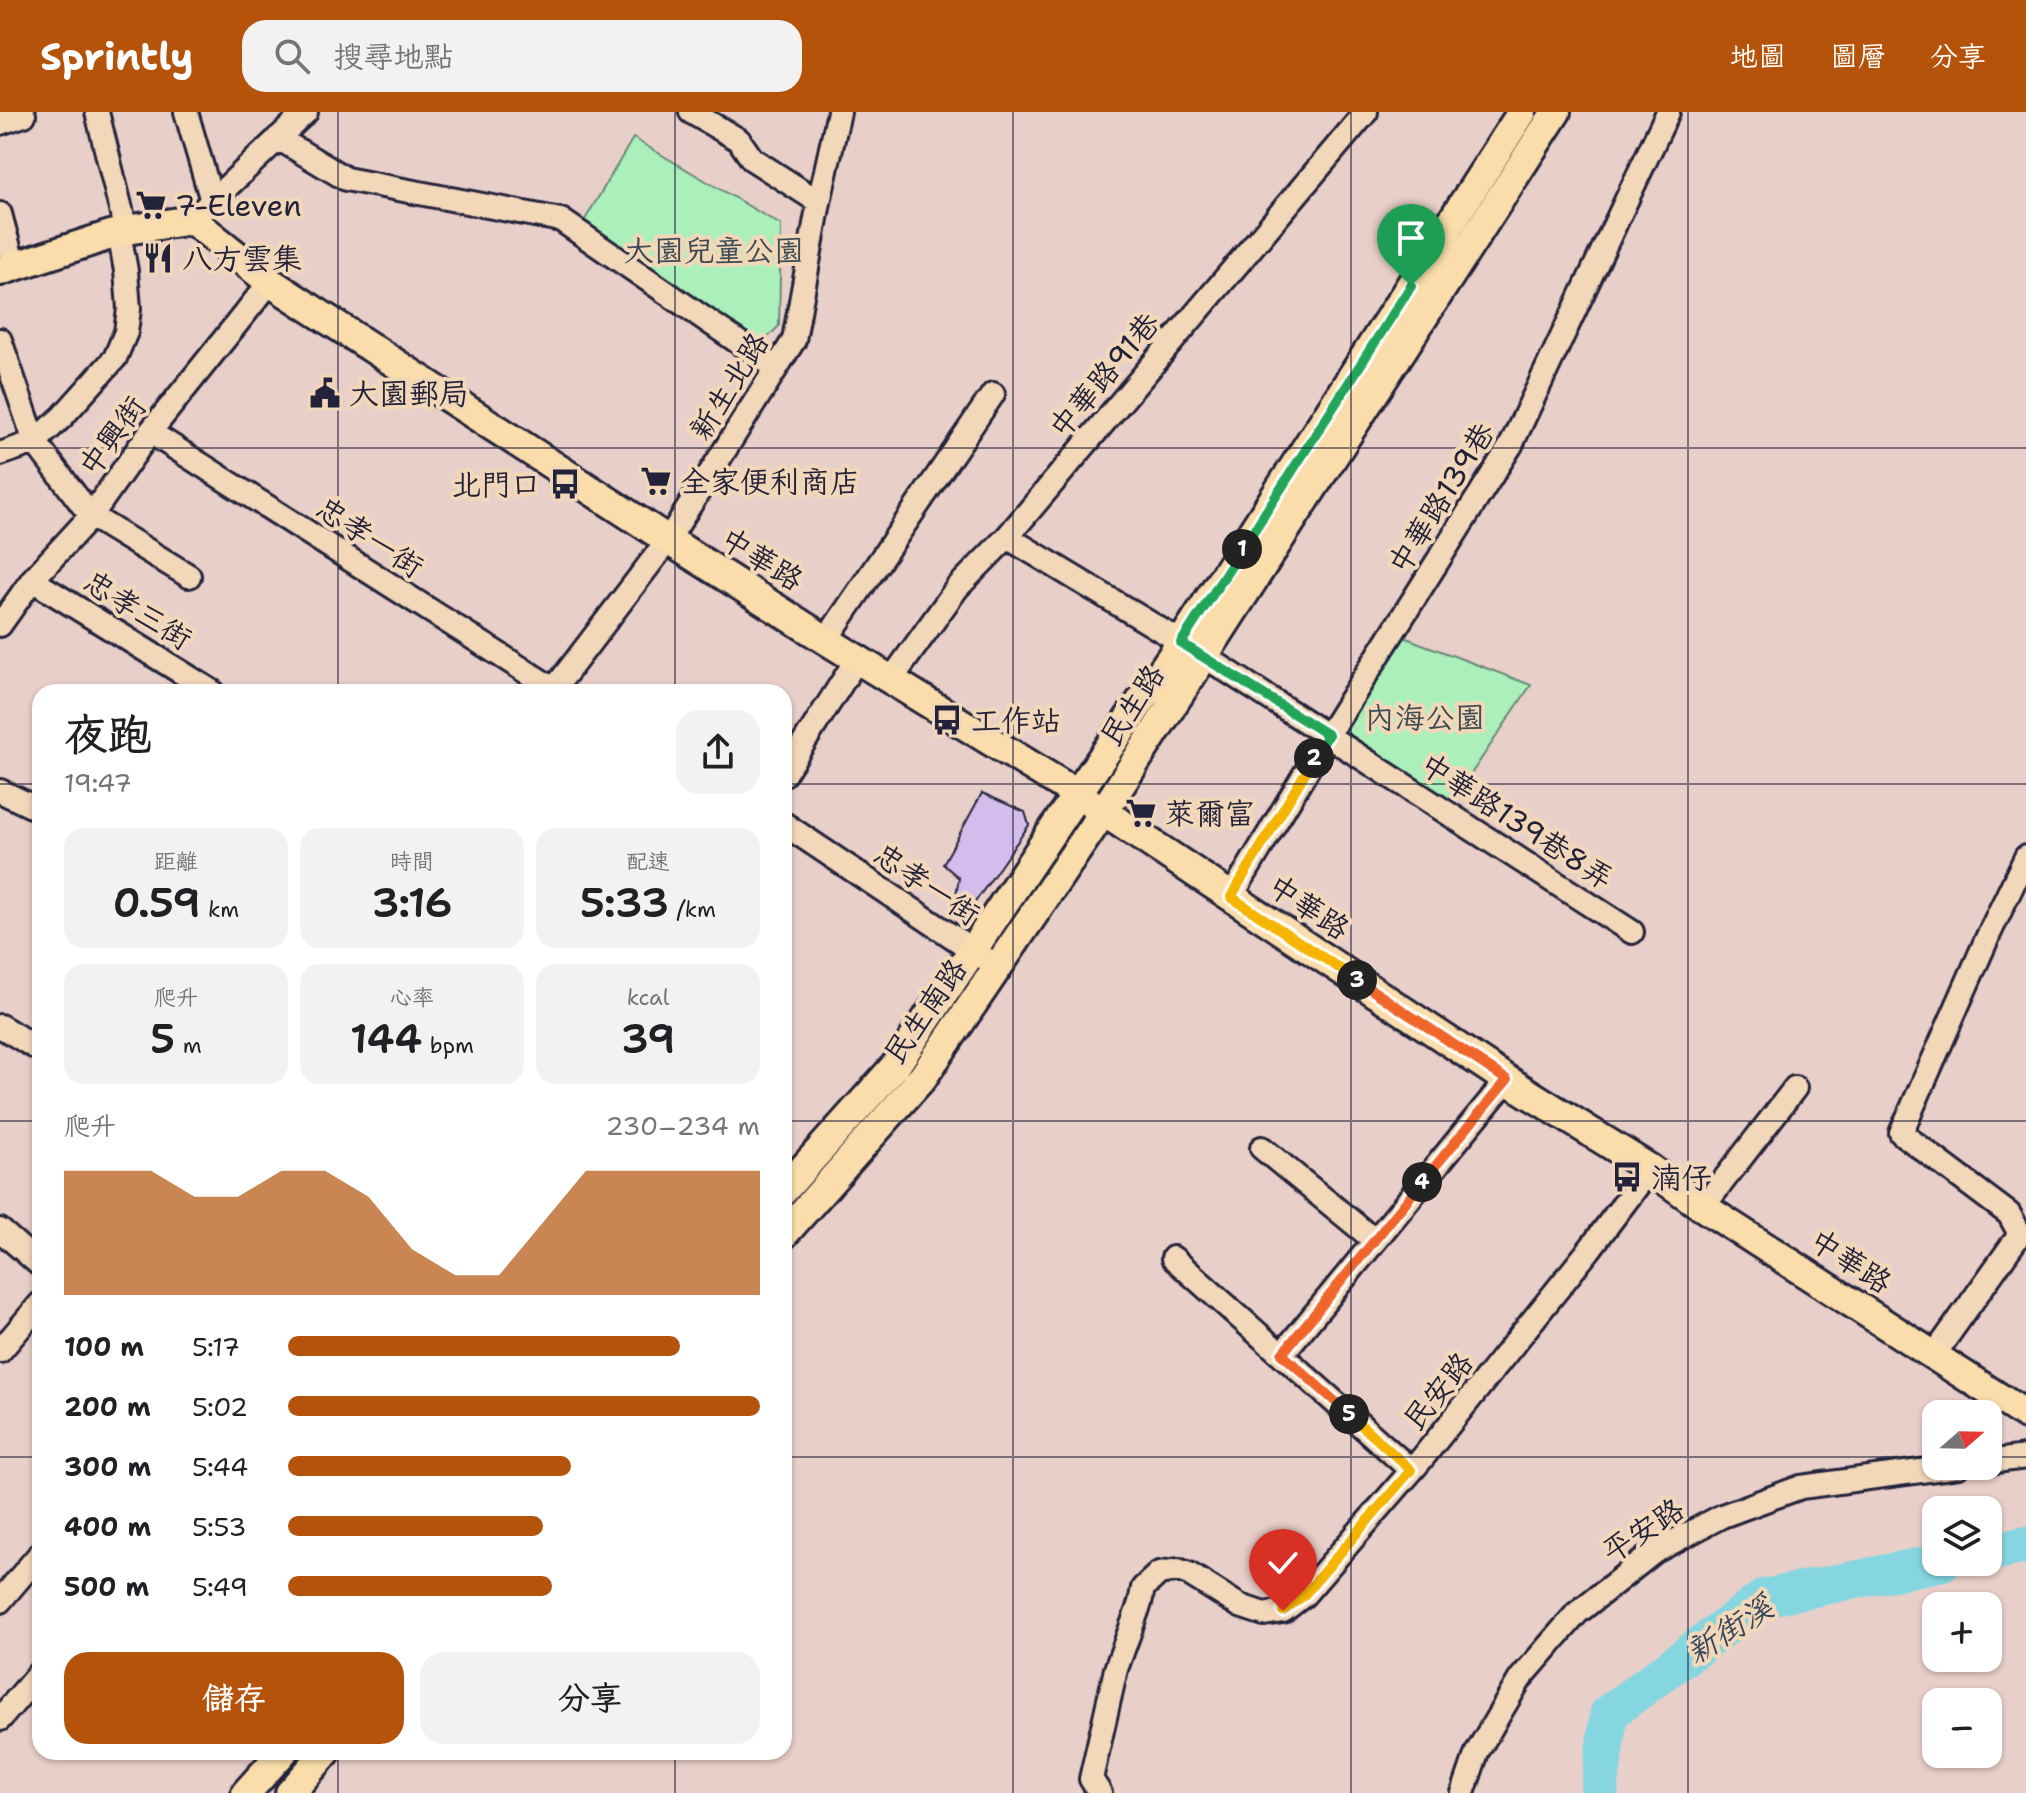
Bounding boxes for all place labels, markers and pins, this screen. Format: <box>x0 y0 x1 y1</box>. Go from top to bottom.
place label: 7-Eleven <box>175 185 302 226</box>
supermarket icon: 7-Eleven <box>134 188 168 222</box>
pin <box>1377 204 1445 286</box>
place label: 八方雲集 <box>182 238 302 279</box>
restaurant icon: 八方雲集 <box>141 241 175 275</box>
place label: 大園郵局 <box>349 373 469 414</box>
public building icon: 大園郵局 <box>308 376 342 410</box>
place label: 全家便利商店 <box>680 461 860 502</box>
place label: 北門口 <box>451 464 541 505</box>
supermarket icon: 全家便利商店 <box>639 464 673 498</box>
bus stop icon: 北門口 <box>548 467 582 501</box>
pin: 1 <box>1222 529 1262 569</box>
place label: 工作站 <box>971 700 1061 741</box>
bus stop icon: 工作站 <box>930 703 964 737</box>
pin: 2 <box>1294 738 1334 778</box>
place label: 萊爾富 <box>1165 793 1255 834</box>
supermarket icon: 萊爾富 <box>1124 796 1158 830</box>
pin: 3 <box>1337 960 1377 1000</box>
place label: 湳仔 <box>1651 1157 1711 1198</box>
bus stop icon: 湳仔 <box>1610 1160 1644 1194</box>
pin: 4 <box>1402 1162 1442 1202</box>
pin: 5 <box>1329 1394 1369 1434</box>
pin <box>1249 1529 1317 1611</box>

